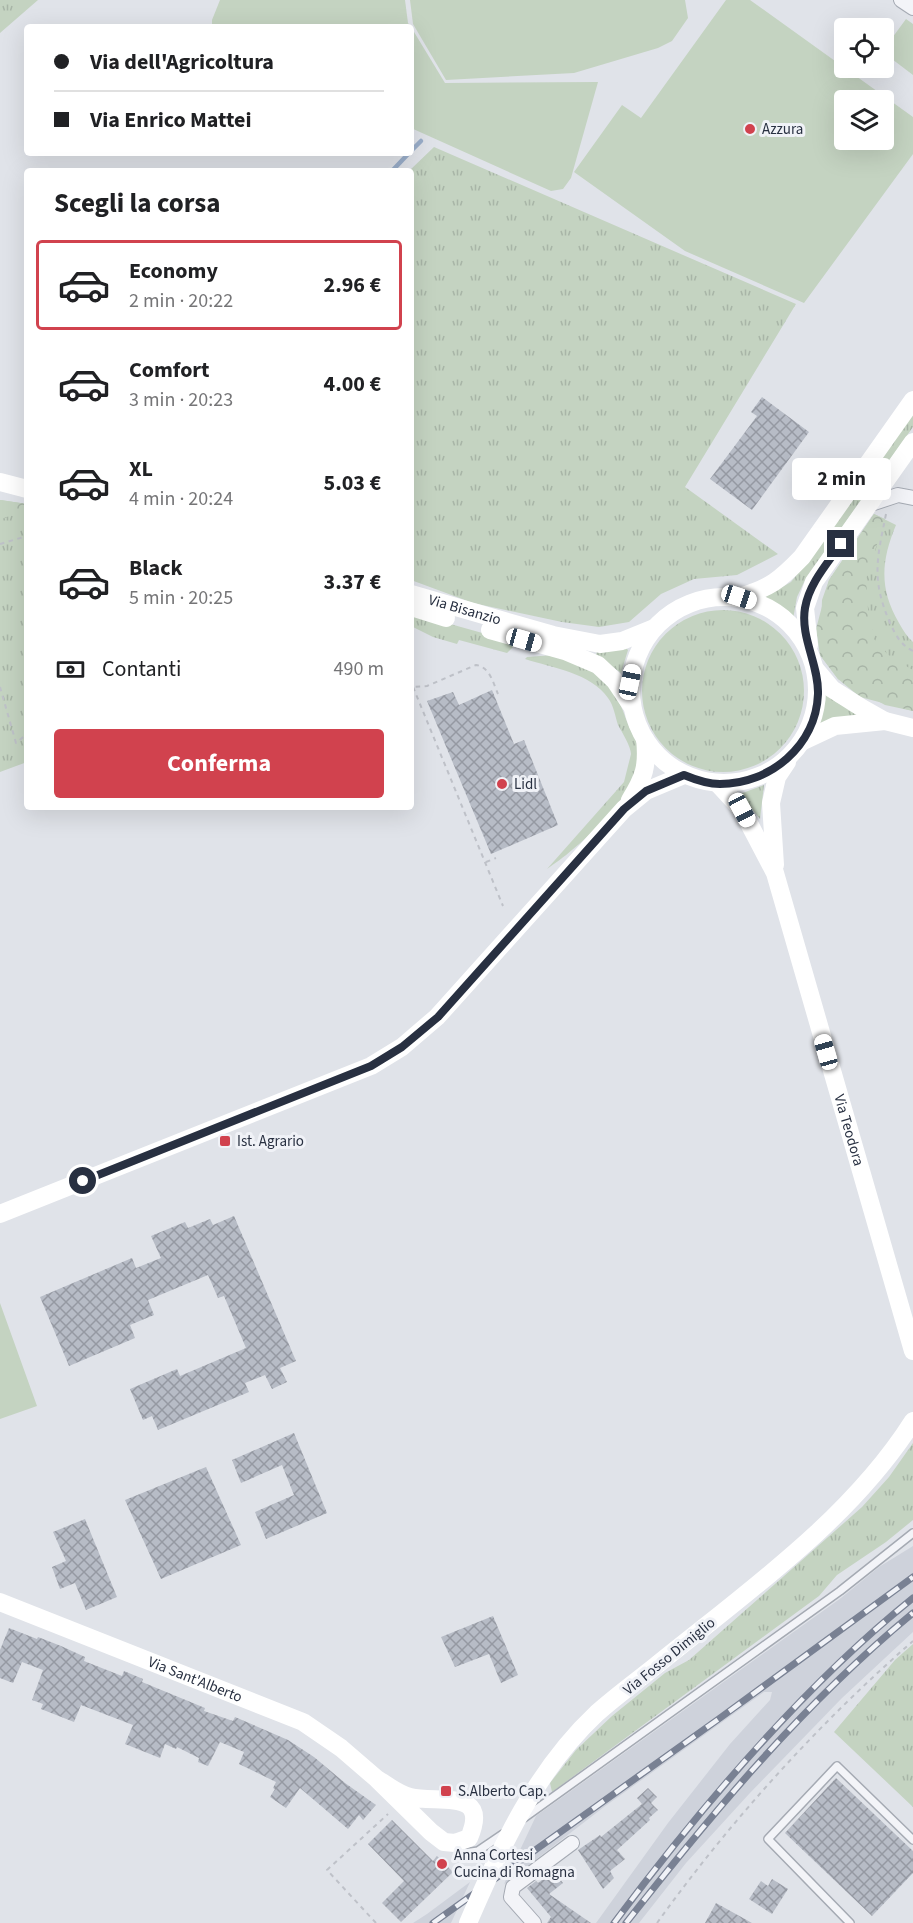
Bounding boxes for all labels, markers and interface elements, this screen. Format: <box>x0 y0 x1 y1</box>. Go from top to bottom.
map controls <box>834 18 894 150</box>
button: locate <box>834 18 894 78</box>
text: Via dell'Agricoltura <box>90 46 274 78</box>
button: layers <box>834 90 894 150</box>
text: Via Enrico Mattei <box>90 104 252 136</box>
place label: Azzura <box>762 119 803 140</box>
marker: Azzura <box>743 122 757 136</box>
text: Scegli la corsa <box>54 184 221 223</box>
text: Economy <box>129 255 218 287</box>
icon: car <box>57 258 111 312</box>
text: 2.96 € <box>324 269 381 301</box>
text: 2 min · 20:22 <box>129 287 233 315</box>
text: Comfort <box>129 354 210 386</box>
icon: car <box>57 357 111 411</box>
text: 4.00 € <box>324 368 381 400</box>
text: 3 min · 20:23 <box>129 386 233 414</box>
text: XL <box>129 453 153 485</box>
icon: car <box>57 456 111 510</box>
callout: 2 min <box>792 457 890 499</box>
text: 2 min <box>817 465 866 493</box>
text: 5.03 € <box>324 467 381 499</box>
text: 4 min · 20:24 <box>129 485 233 513</box>
route end <box>827 530 854 557</box>
text: Black <box>129 552 183 584</box>
icon: car <box>57 555 111 609</box>
text: 3.37 € <box>324 566 381 598</box>
car <box>719 583 759 611</box>
text: 5 min · 20:25 <box>129 584 233 612</box>
street label: Via Bisanzio <box>426 590 504 630</box>
car <box>504 626 544 654</box>
icon: cash <box>54 653 87 686</box>
text: Contanti <box>102 653 181 685</box>
text: 490 m <box>334 655 384 683</box>
car <box>617 663 643 701</box>
button: Conferma <box>54 729 384 798</box>
place label: Lidl <box>514 774 537 795</box>
marker: Lidl <box>495 777 509 791</box>
car <box>726 790 758 830</box>
car <box>812 1032 840 1072</box>
street label: Via Teodora <box>828 1092 869 1168</box>
place label: Ist. Agrario <box>237 1131 304 1152</box>
marker: Ist. Agrario <box>218 1134 232 1148</box>
route start <box>69 1167 96 1194</box>
street label: Via Fosso Dimiglio <box>619 1613 720 1700</box>
street label: Via Sant'Alberto <box>145 1652 245 1708</box>
place label: S.Alberto Cap. <box>458 1781 547 1802</box>
marker: S.Alberto Cap. <box>439 1784 453 1798</box>
place label: Anna Cortesi Cucina di Romagna <box>454 1845 575 1883</box>
marker: Anna Cortesi Cucina di Romagna <box>435 1857 449 1871</box>

